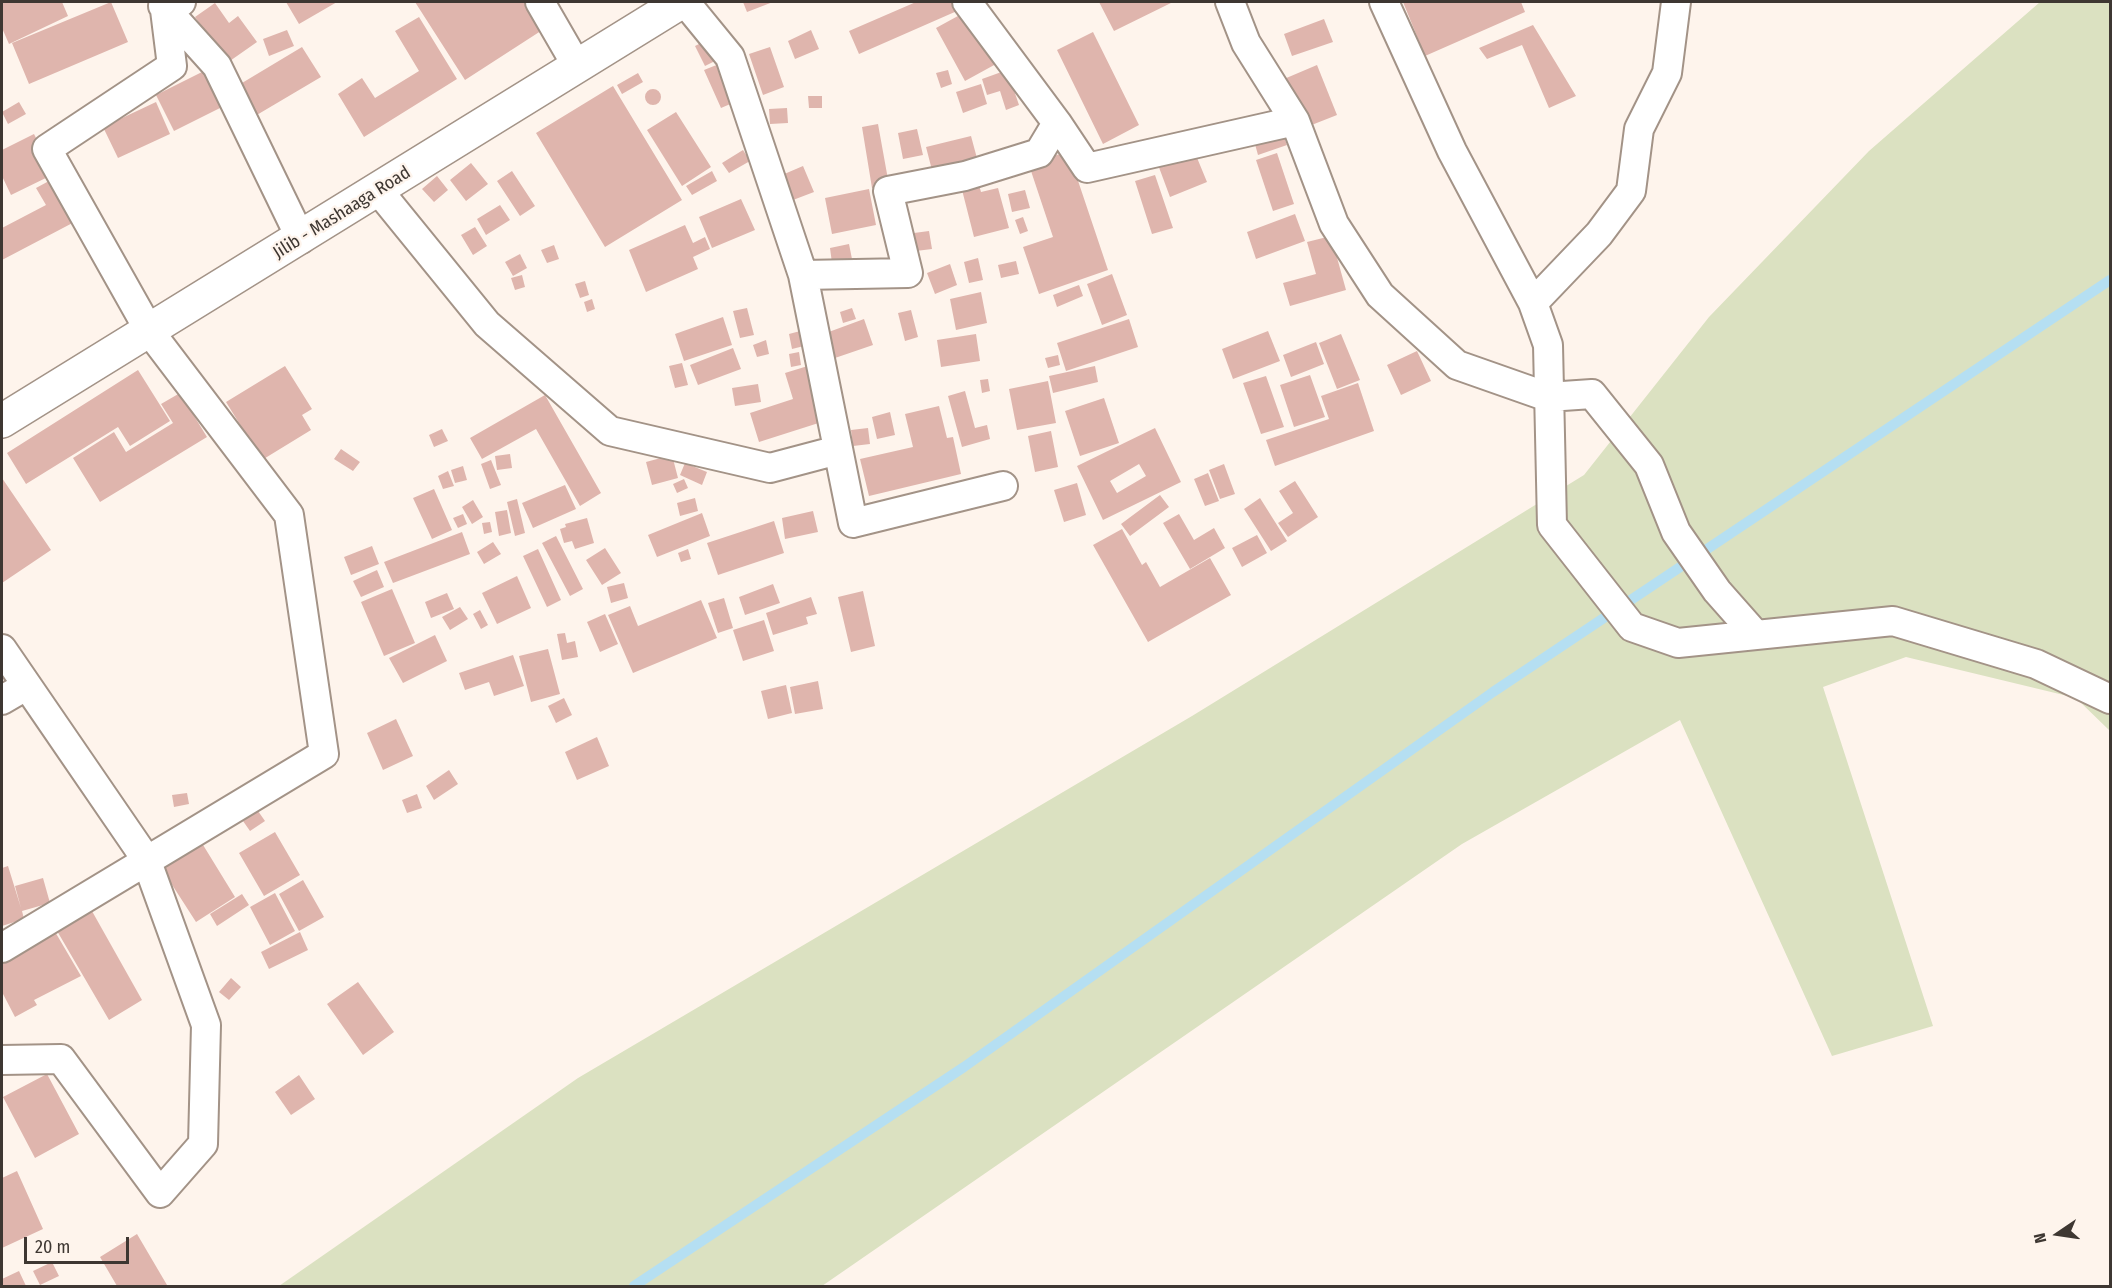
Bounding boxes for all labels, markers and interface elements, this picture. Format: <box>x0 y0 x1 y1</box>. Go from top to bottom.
street label: Jilib - Mashaaga Road <box>269 162 415 264</box>
north arrow <box>2028 1204 2088 1264</box>
scale bar <box>27 1225 132 1263</box>
text: N <box>2030 1231 2050 1245</box>
text: 20 m <box>35 1236 70 1258</box>

